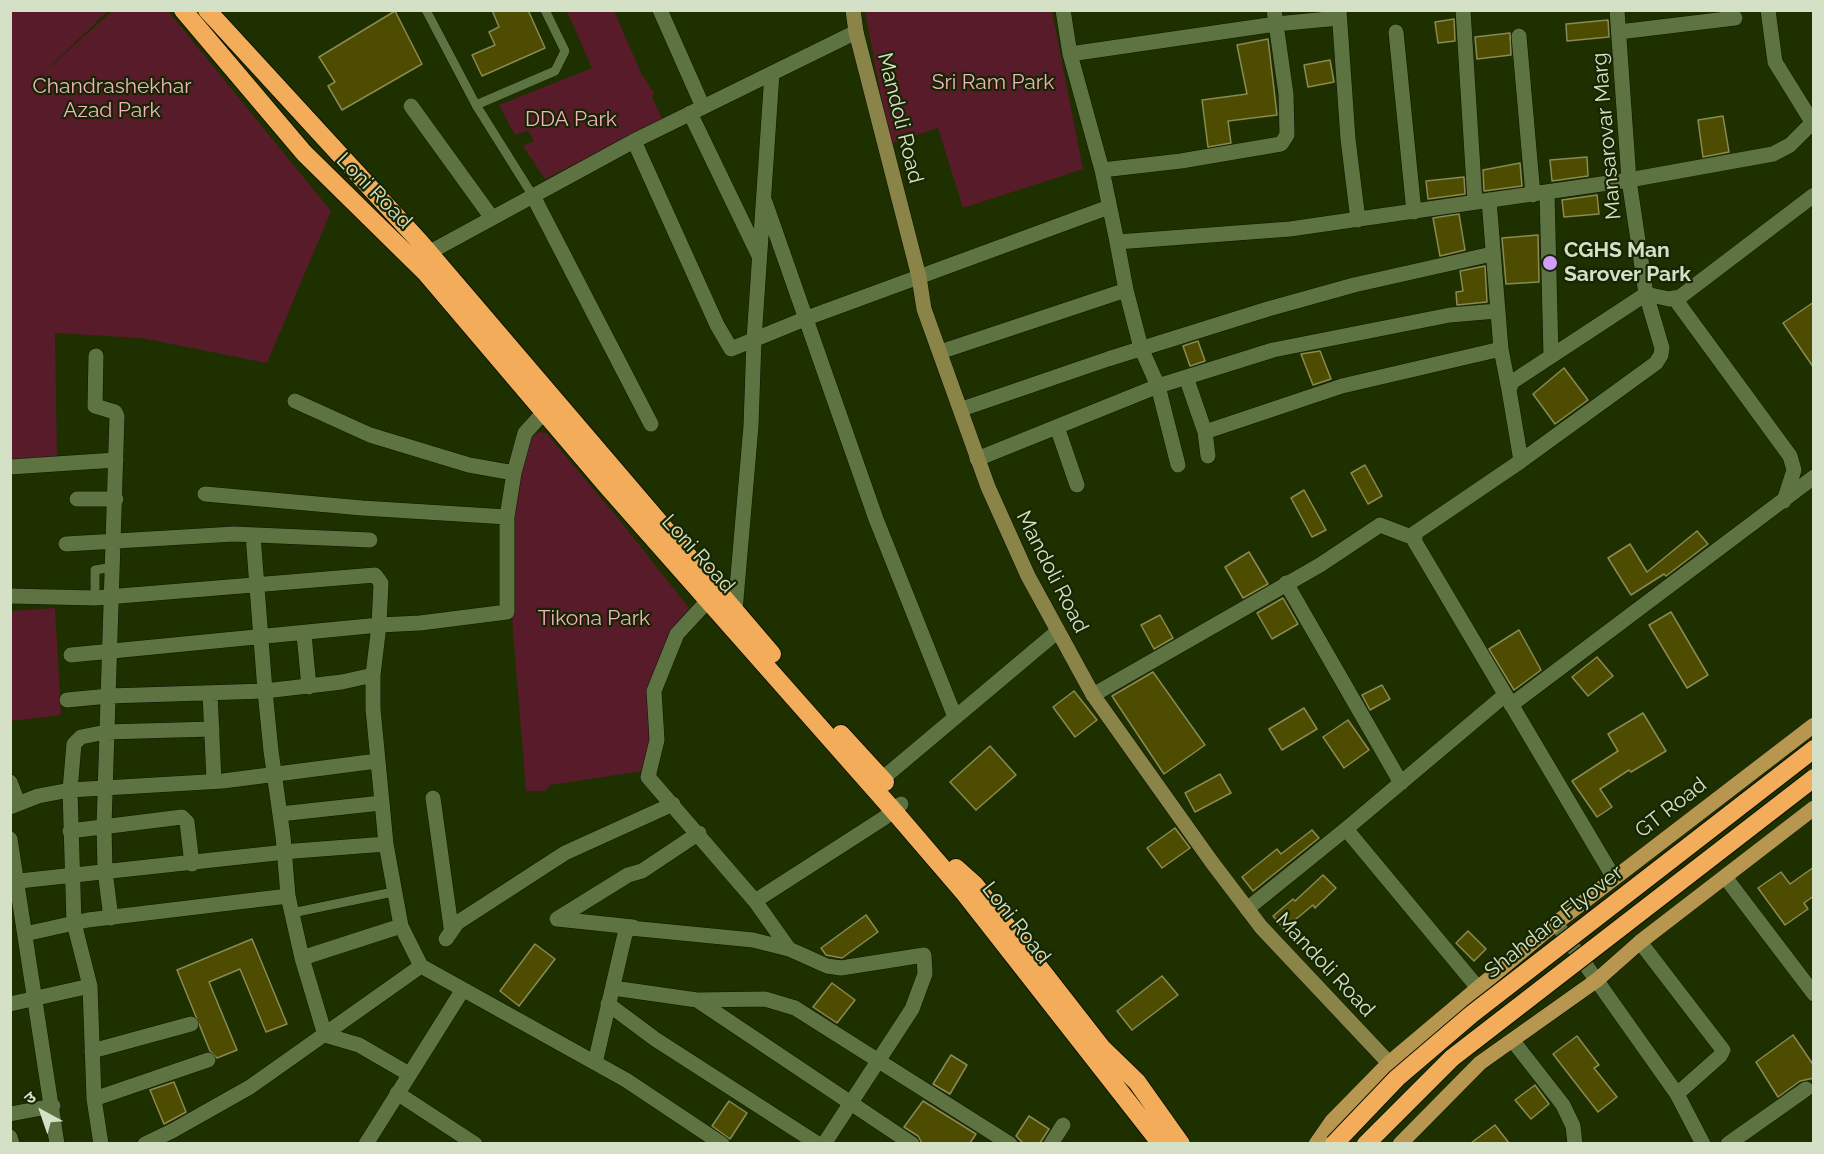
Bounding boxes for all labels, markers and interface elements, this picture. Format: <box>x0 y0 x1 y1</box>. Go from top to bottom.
street label: Mandoli Road <box>872 50 928 186</box>
street label: Mansarovar Marg <box>1587 51 1627 221</box>
park label: Sri Ram Park <box>932 70 1054 96</box>
park label: Chandrashekhar Azad Park <box>32 74 192 124</box>
park label: DDA Park <box>525 107 617 133</box>
street label: Loni Road <box>331 148 417 234</box>
place label: CGHS Man Sarover Park <box>1564 238 1691 288</box>
marker: CGHS Man Sarover Park <box>1541 254 1559 272</box>
street label: Mandoli Road <box>1010 507 1094 637</box>
street label: Loni Road <box>656 510 740 598</box>
park label: Tikona Park <box>538 606 650 632</box>
street label: GT Road <box>1630 772 1712 844</box>
street label: Shahdara Flyover <box>1480 860 1628 984</box>
street label: Loni Road <box>976 877 1056 969</box>
street label: Mandoli Road <box>1270 908 1380 1022</box>
north arrow <box>12 1082 72 1142</box>
text: उ <box>20 1088 40 1108</box>

